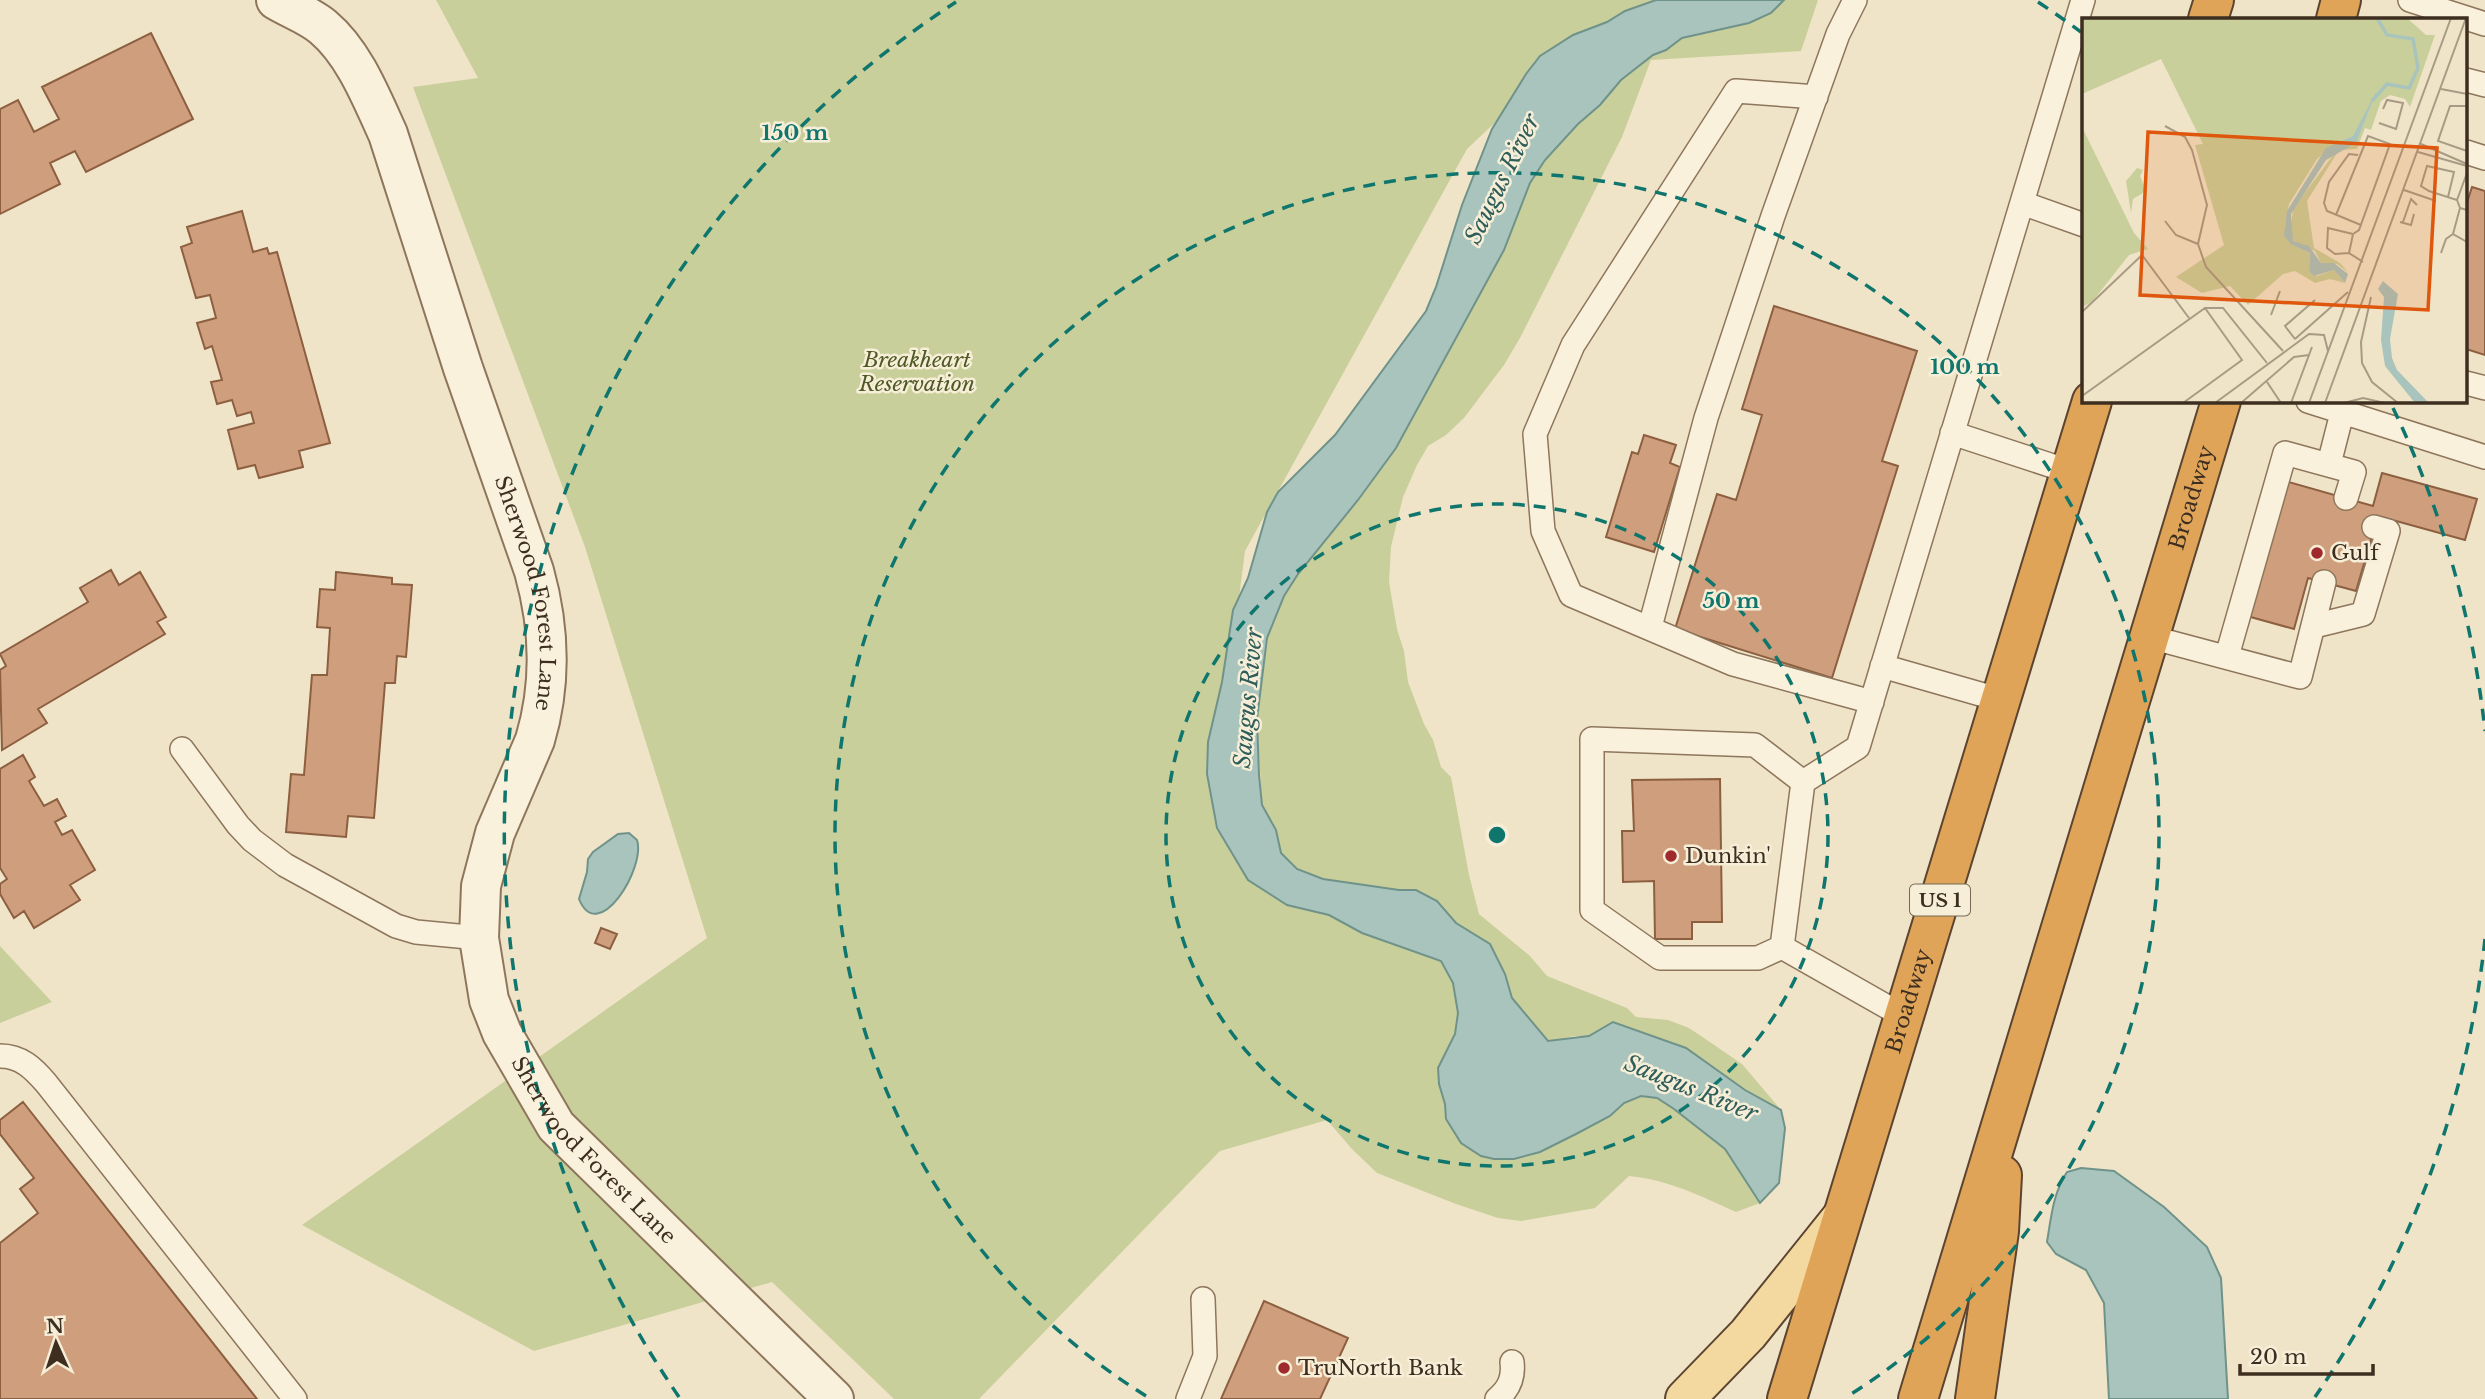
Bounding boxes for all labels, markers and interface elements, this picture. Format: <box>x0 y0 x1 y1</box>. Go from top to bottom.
inset map <box>2082 18 2468 402</box>
water label: Saugus River <box>1458 108 1546 249</box>
text: 150 m <box>762 120 828 146</box>
park label: Breakheart Reservation <box>858 347 975 397</box>
text: 100 m <box>1930 354 2000 380</box>
street label: Broadway <box>2164 442 2220 553</box>
street label: Sherwood Forest Lane <box>489 472 560 713</box>
place label: Gulf <box>2331 540 2381 566</box>
marker: Gulf <box>2309 545 2325 561</box>
text: 50 m <box>1702 588 1760 614</box>
water label: Saugus River <box>1228 625 1268 770</box>
centre of rings <box>1485 823 1509 847</box>
place label: Dunkin' <box>1685 843 1771 869</box>
marker: Dunkin' <box>1663 848 1679 864</box>
road number: US 1 <box>1910 885 1970 916</box>
street label: Broadway <box>1880 945 1937 1056</box>
water label: Saugus River <box>1620 1049 1763 1128</box>
street label: Sherwood Forest Lane <box>506 1052 681 1249</box>
north arrow <box>21 1308 91 1378</box>
text: N <box>46 1315 65 1338</box>
scale bar <box>2240 1332 2373 1376</box>
text: 20 m <box>2250 1344 2307 1370</box>
place label: TruNorth Bank <box>1298 1355 1463 1381</box>
marker: TruNorth Bank <box>1276 1360 1292 1376</box>

